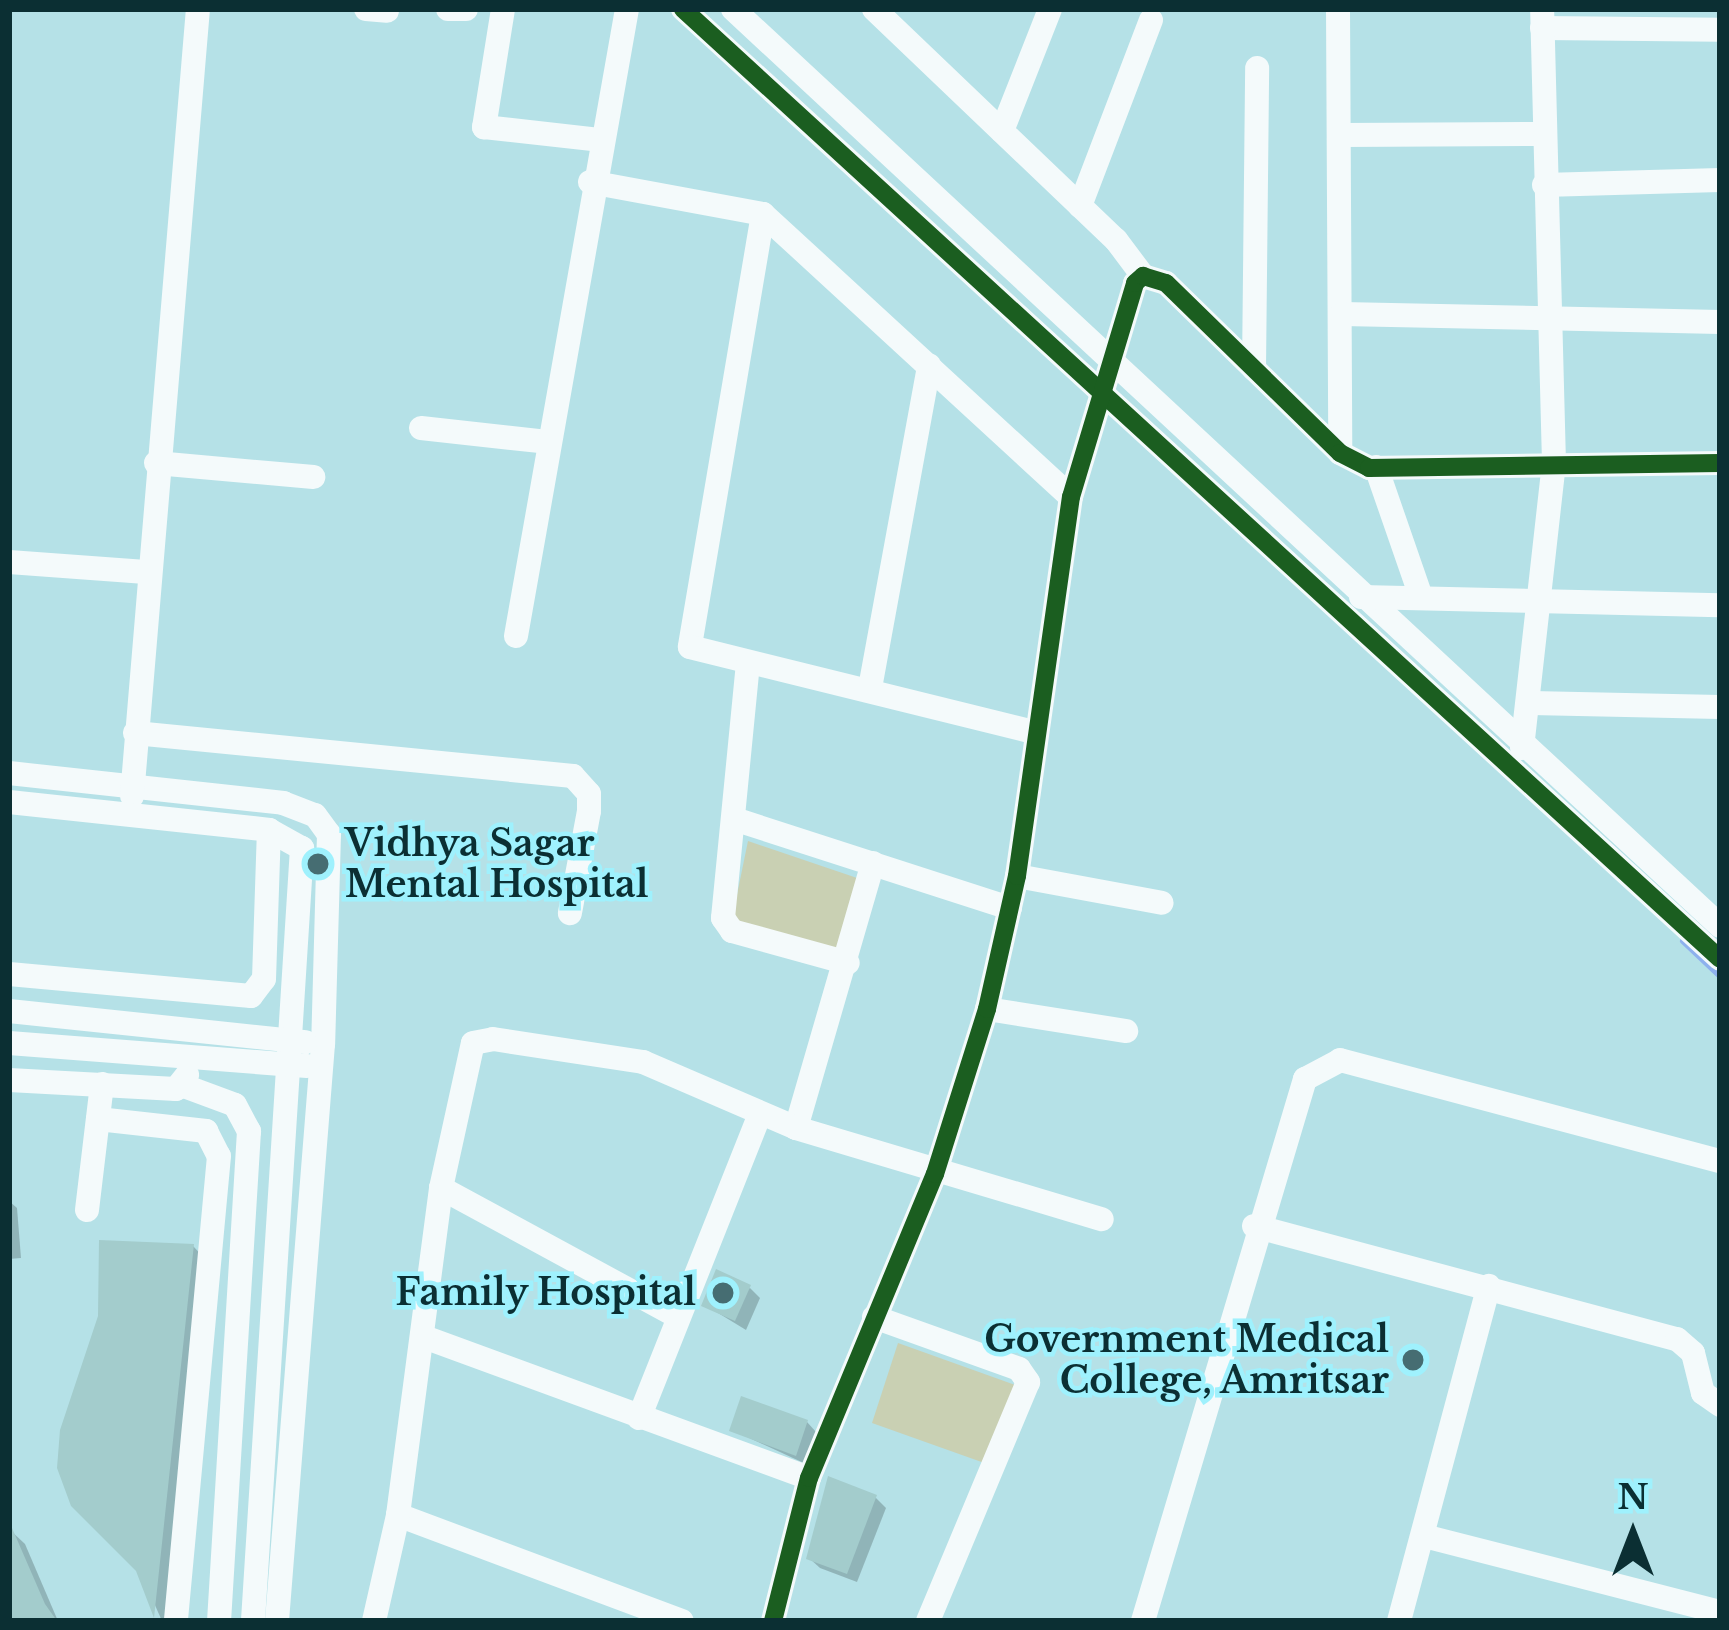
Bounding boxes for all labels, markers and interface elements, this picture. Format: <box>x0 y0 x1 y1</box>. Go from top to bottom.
place label: Vidhya Sagar Mental Hospital <box>345 821 648 906</box>
marker: Vidhya Sagar Mental Hospital <box>302 848 334 880</box>
place label: Family Hospital <box>395 1271 696 1315</box>
marker: Family Hospital <box>707 1277 739 1309</box>
place label: Government Medical College, Amritsar <box>984 1317 1389 1402</box>
marker: Government Medical College, Amritsar <box>1400 1347 1426 1373</box>
north arrow <box>1573 1474 1693 1594</box>
text: N <box>1617 1477 1649 1518</box>

